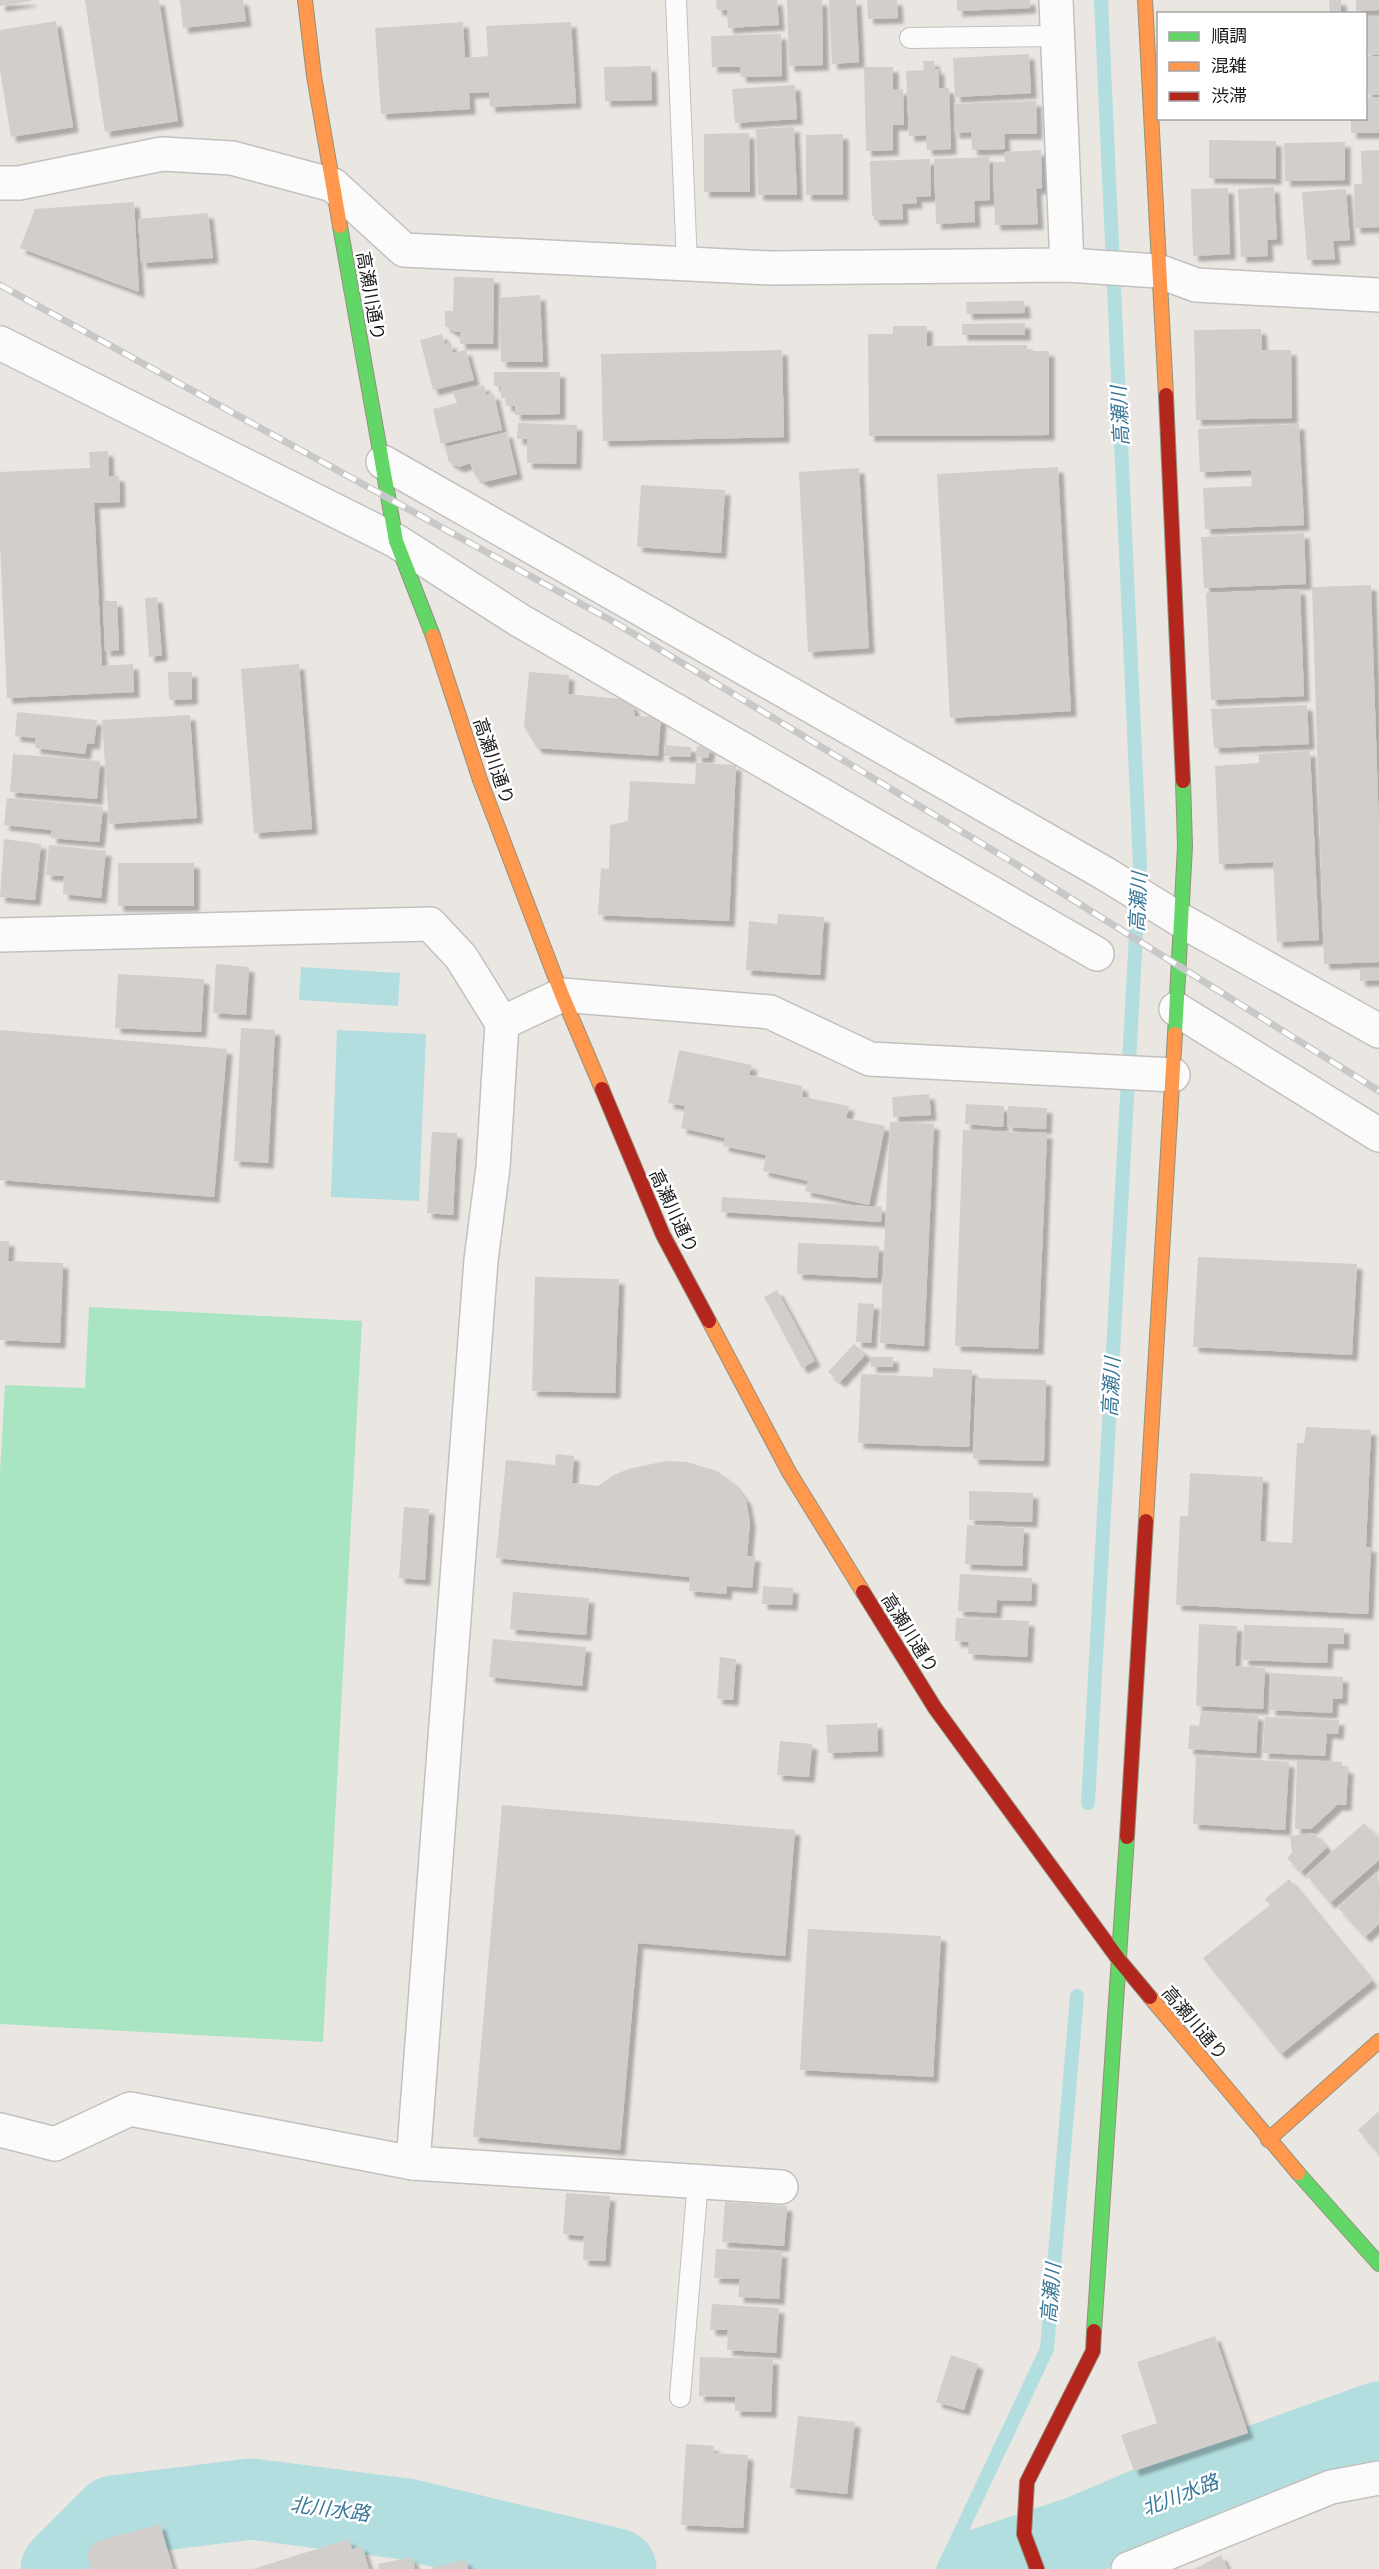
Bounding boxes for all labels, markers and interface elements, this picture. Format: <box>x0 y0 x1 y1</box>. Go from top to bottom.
legend <box>1157 12 1367 120</box>
text: 順調 <box>1211 25 1247 46</box>
text: 混雑 <box>1211 55 1247 76</box>
text: 渋滞 <box>1211 85 1247 106</box>
street label: 高瀬川通り <box>353 250 389 342</box>
water label: 高瀬川 <box>1106 383 1134 447</box>
street label: 高瀬川通り <box>469 715 519 807</box>
water label: 高瀬川 <box>1124 869 1152 933</box>
street label: 高瀬川通り <box>645 1166 703 1256</box>
water label: 高瀬川 <box>1097 1354 1125 1418</box>
street label: 高瀬川通り <box>877 1589 943 1677</box>
street label: 高瀬川通り <box>1158 1982 1232 2064</box>
water label: 高瀬川 <box>1036 2260 1066 2324</box>
water label: 北川水路 <box>1138 2469 1224 2521</box>
water label: 北川水路 <box>289 2492 373 2526</box>

